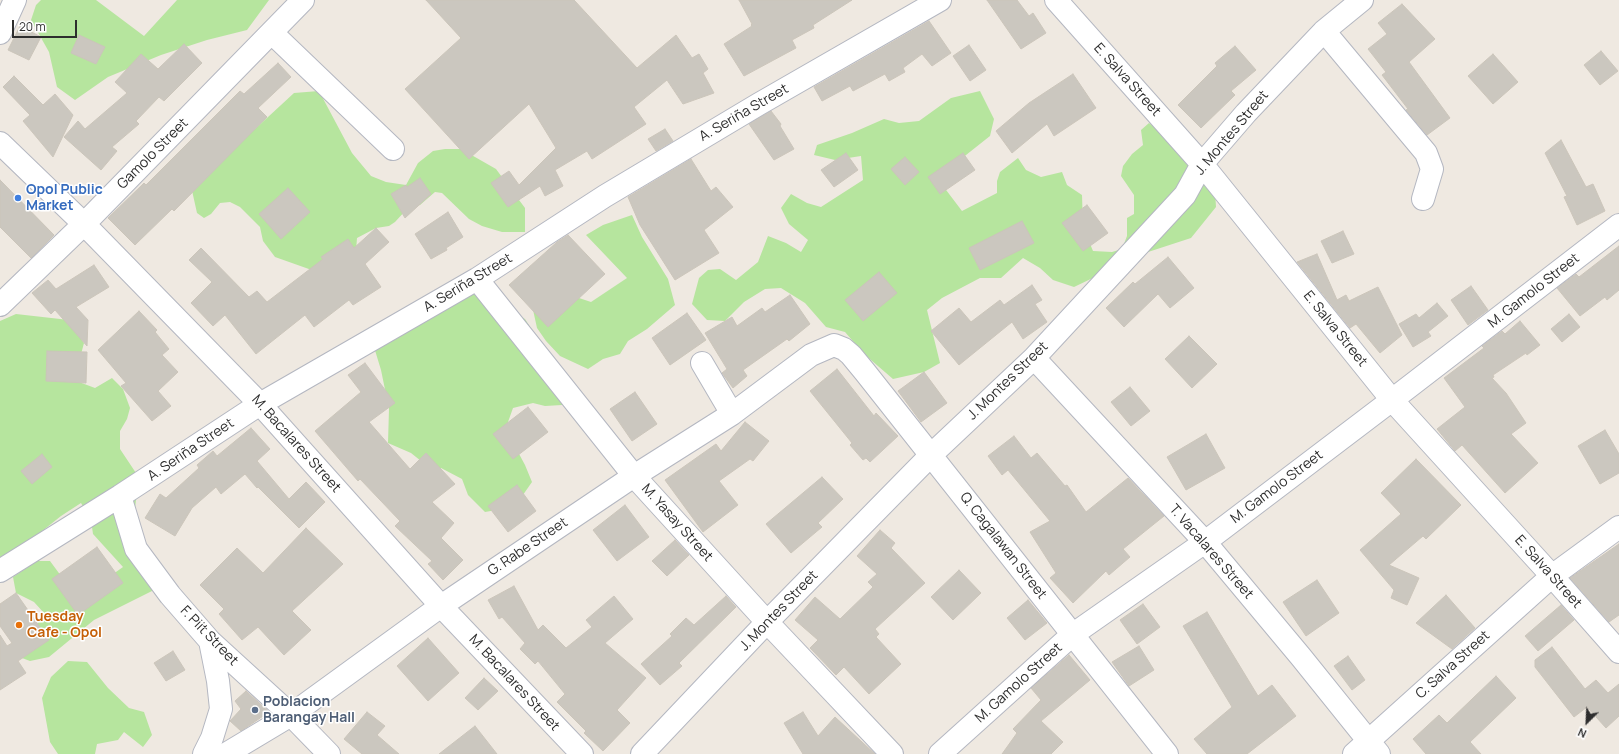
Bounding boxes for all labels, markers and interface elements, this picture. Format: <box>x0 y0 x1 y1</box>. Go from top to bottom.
scale bar <box>14 12 79 38</box>
text: 20 m <box>19 18 46 35</box>
street label: E. Salva Street <box>1090 40 1164 120</box>
street label: A. Seriña Street <box>696 81 792 145</box>
street label: J. Montes Street <box>1192 87 1272 179</box>
street label: Gamolo Street <box>114 115 192 193</box>
place label: Opol Public Market <box>26 182 103 214</box>
marker: Opol Public Market <box>13 193 23 203</box>
street label: A. Seriña Street <box>421 250 515 316</box>
street label: M. Gamolo Street <box>1485 250 1583 332</box>
street label: E. Salva Street <box>1299 288 1371 370</box>
street label: J. Montes Street <box>964 338 1052 424</box>
street label: M. Bacalares Street <box>248 392 344 496</box>
street label: A. Seriña Street <box>145 415 237 485</box>
street label: M. Gamolo Street <box>1227 447 1327 527</box>
street label: M. Yasay Street <box>638 481 716 565</box>
street label: Q. Cagalawan Street <box>956 489 1050 603</box>
street label: T. Vacalares Street <box>1165 501 1257 603</box>
street label: G. Rabe Street <box>485 514 571 580</box>
street label: E. Salva Street <box>1511 532 1585 612</box>
street label: J. Montes Street <box>736 567 822 655</box>
street label: F. Piit Street <box>176 603 242 669</box>
place label: Tuesday Cafe - Opol <box>27 609 102 642</box>
marker: Tuesday Cafe - Opol <box>14 620 24 630</box>
street label: C. Salva Street <box>1413 627 1493 703</box>
street label: M. Bacalares Street <box>465 631 563 735</box>
street label: M. Gamolo Street <box>972 640 1066 726</box>
place label: Poblacion Barangay Hall <box>263 694 355 726</box>
north arrow <box>1567 702 1607 742</box>
marker: Poblacion Barangay Hall <box>250 705 260 715</box>
text: N <box>1575 725 1589 742</box>

